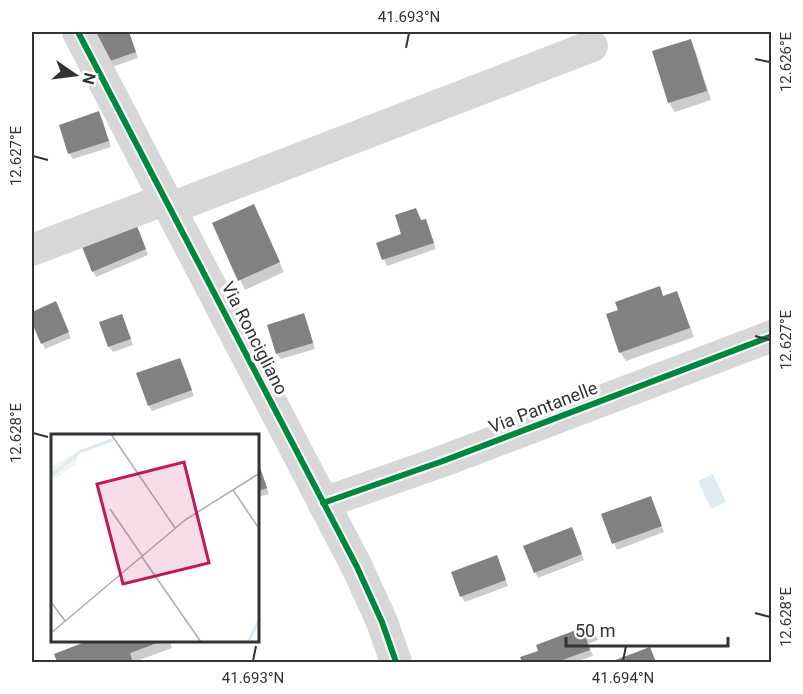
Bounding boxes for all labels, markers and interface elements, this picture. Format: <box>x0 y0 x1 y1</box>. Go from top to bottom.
text: 41.693°N <box>378 8 440 26</box>
text: 12.626°E <box>777 31 795 92</box>
north arrow <box>45 45 105 105</box>
text: N <box>78 71 100 86</box>
text: 12.627°E <box>7 125 25 186</box>
street label: Via Roncigliano <box>217 278 293 398</box>
text: 12.627°E <box>777 309 795 370</box>
street label: Via Pantanelle <box>486 377 600 437</box>
text: 12.628°E <box>7 402 25 463</box>
inset map <box>51 434 260 643</box>
text: 12.628°E <box>777 586 795 647</box>
scale bar <box>566 610 728 648</box>
text: 50 m <box>575 620 615 641</box>
text: 41.693°N <box>222 669 284 687</box>
text: 41.694°N <box>592 669 654 687</box>

